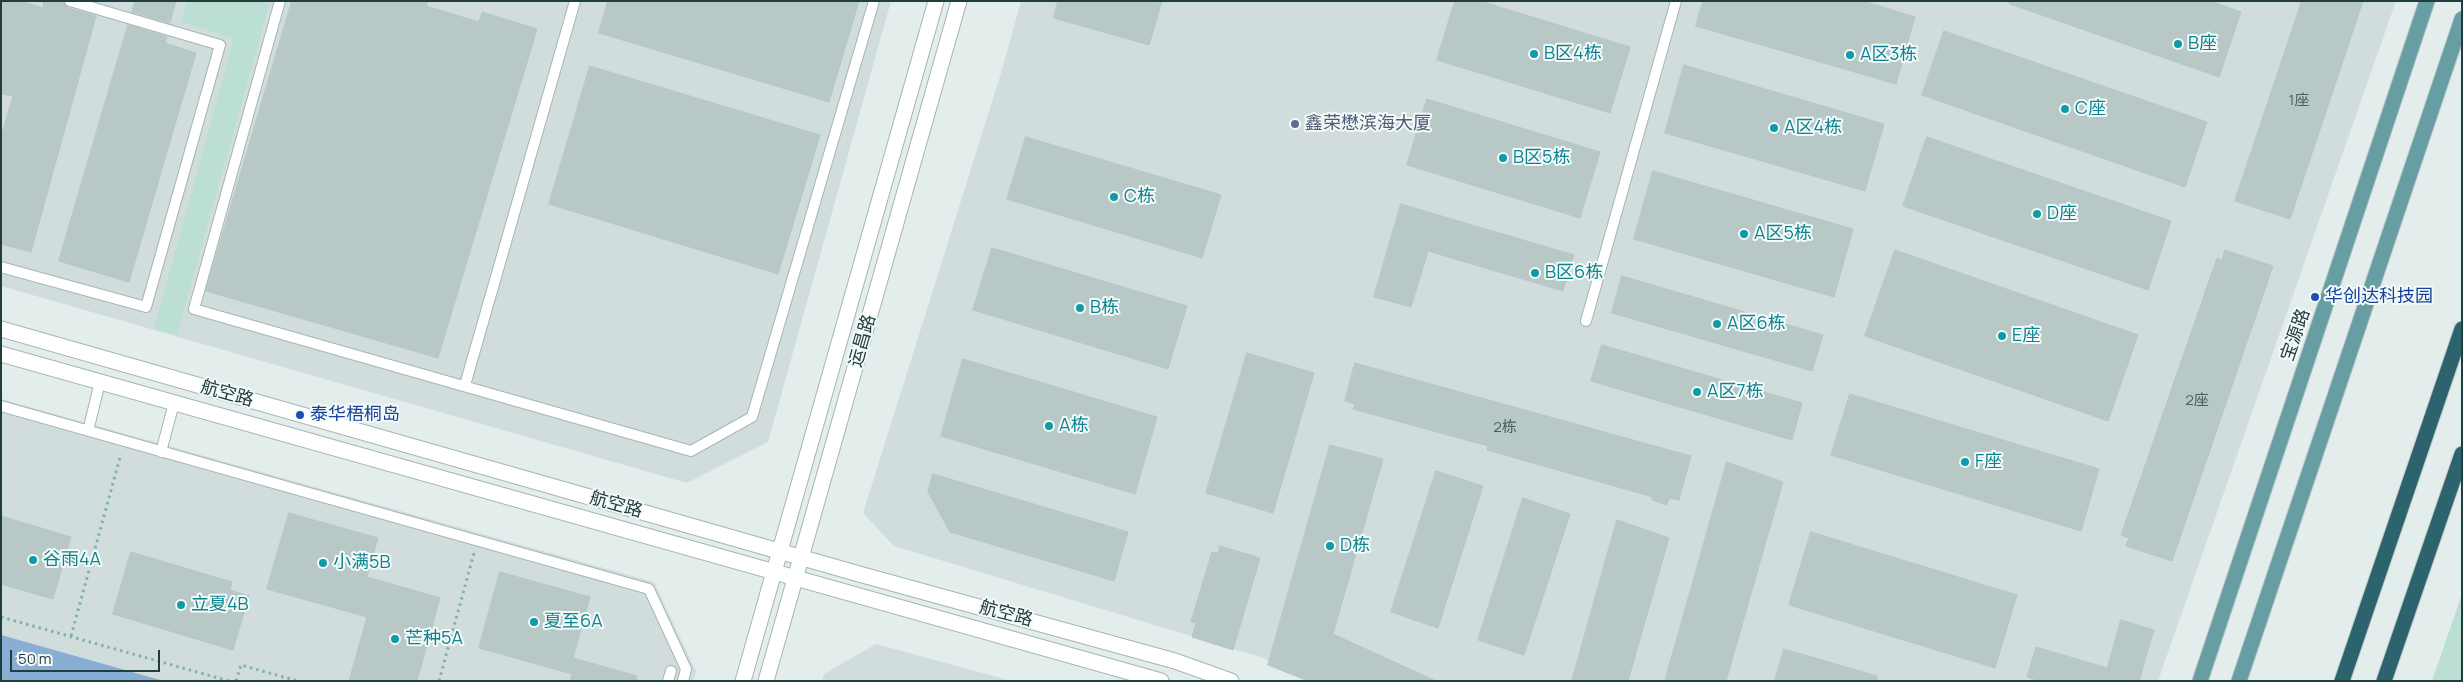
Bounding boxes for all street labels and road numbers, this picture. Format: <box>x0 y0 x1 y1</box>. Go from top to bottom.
street label: 宝源路 <box>2277 306 2315 364</box>
street label: 运昌路 <box>845 312 881 370</box>
street label: 航空路 <box>198 376 256 412</box>
street label: 航空路 <box>587 487 645 523</box>
street label: 航空路 <box>977 597 1035 631</box>

